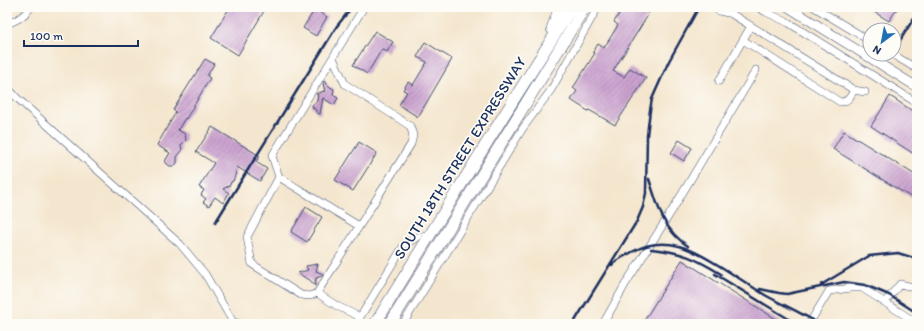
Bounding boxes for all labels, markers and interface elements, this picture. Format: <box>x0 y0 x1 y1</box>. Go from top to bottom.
scale bar <box>24 22 138 48</box>
north arrow <box>862 22 902 62</box>
text: 100 m <box>30 29 63 43</box>
text: N <box>870 43 884 58</box>
street label: SOUTH 18TH STREET EXPRESSWAY <box>390 53 530 262</box>

